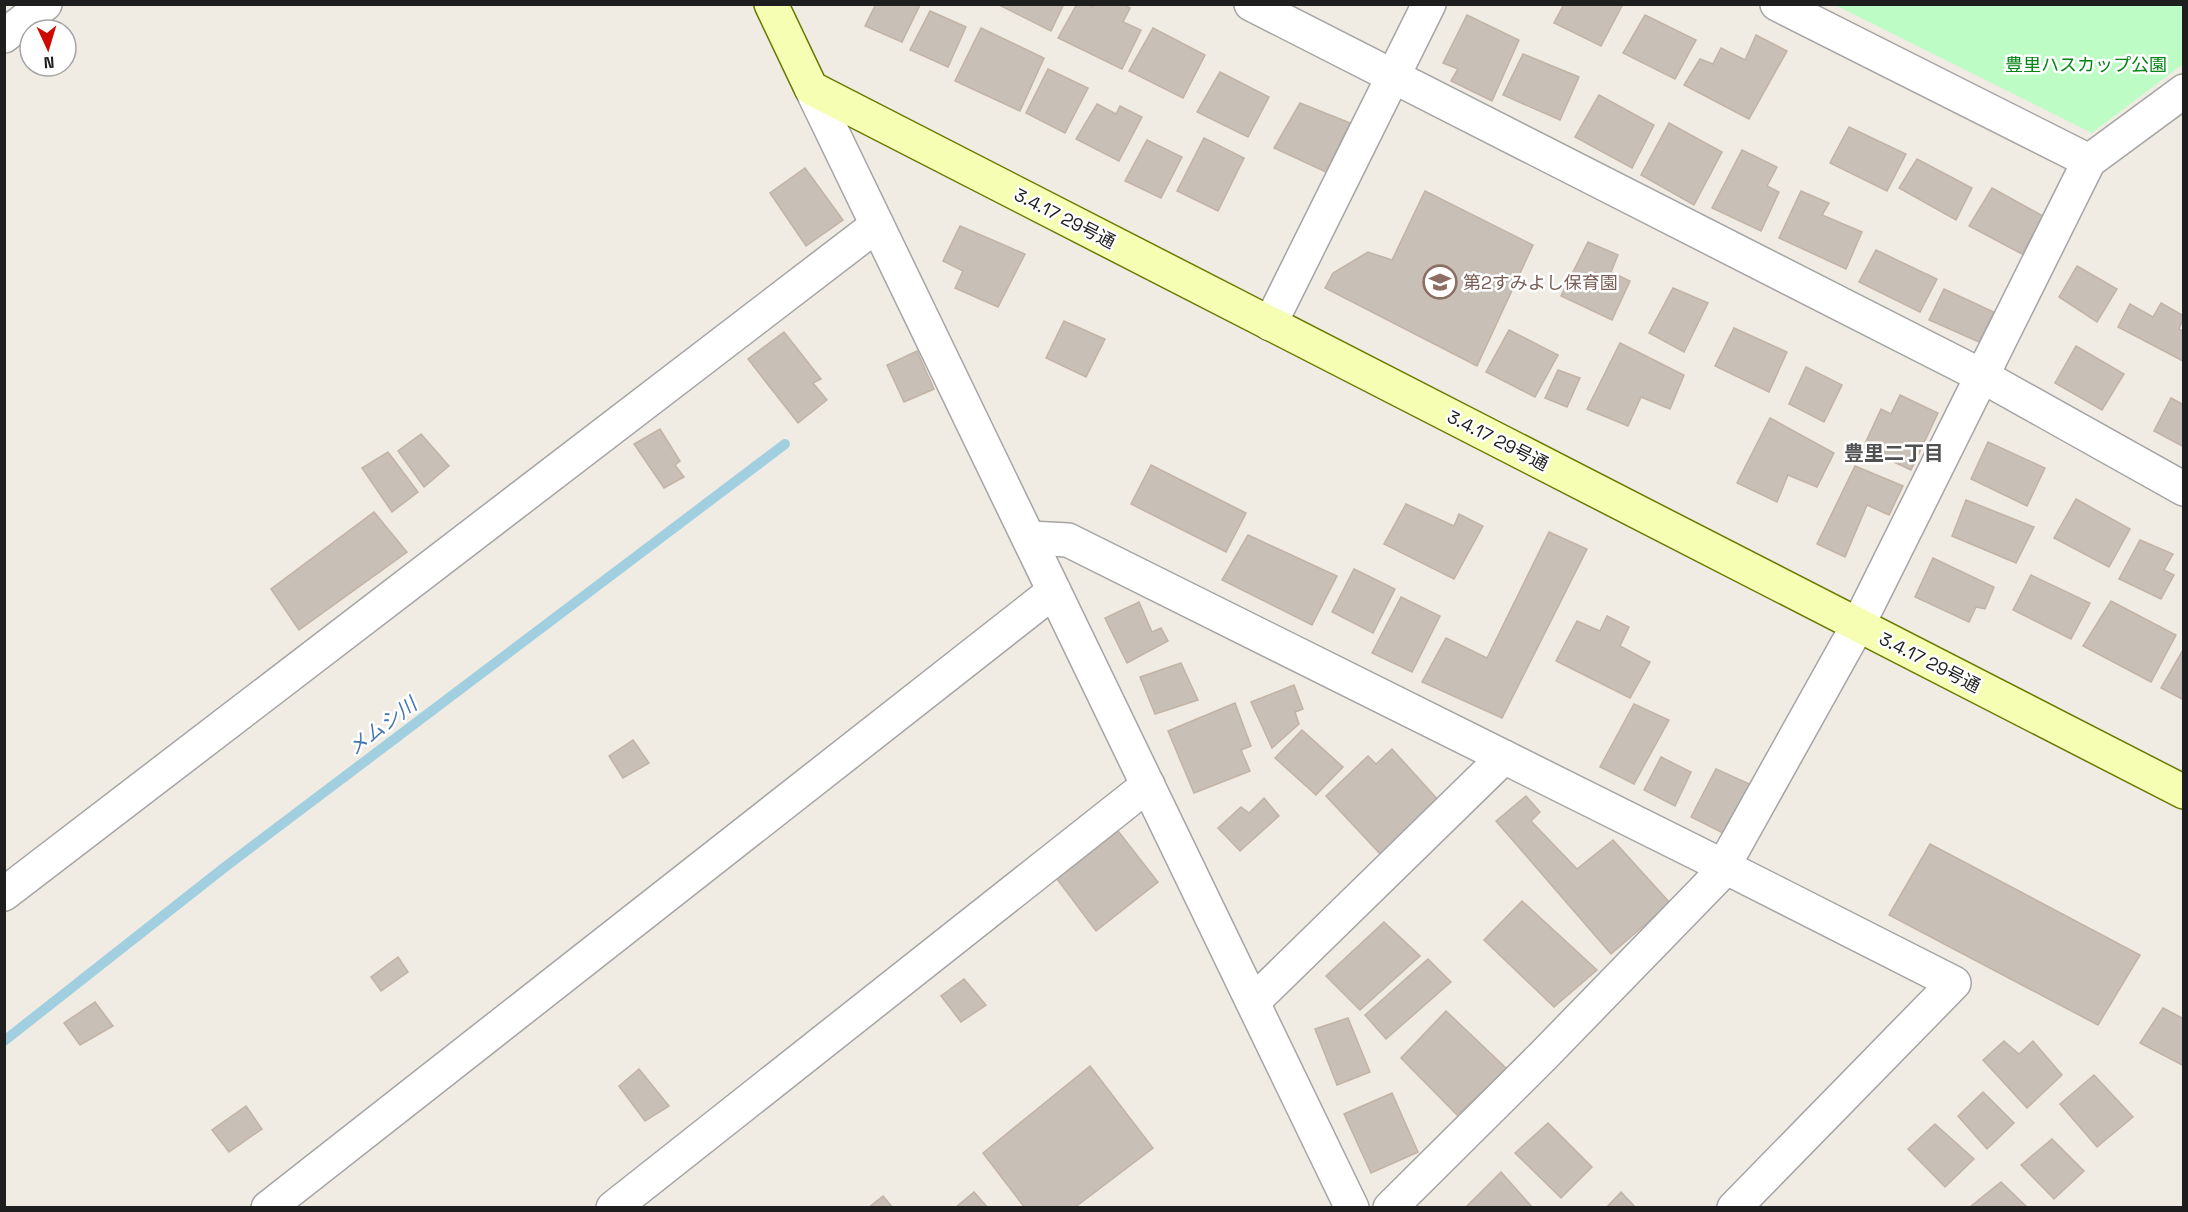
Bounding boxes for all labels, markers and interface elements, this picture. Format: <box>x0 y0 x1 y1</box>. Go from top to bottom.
north arrow <box>18 18 78 78</box>
text: N <box>43 52 55 73</box>
park label: 豊里ハスカップ公園 <box>2005 53 2167 76</box>
street label: 3.4.17 29号通 <box>1010 183 1120 253</box>
school or university icon: 第2すみよし保育園 <box>1422 264 1458 300</box>
place label: 第2すみよし保育園 <box>1463 271 1618 294</box>
street label: 3.4.17 29号通 <box>1443 405 1553 475</box>
district label: 豊里二丁目 <box>1844 440 1944 466</box>
street label: 3.4.17 29号通 <box>1875 627 1985 697</box>
water label: メムシ川 <box>342 690 423 760</box>

